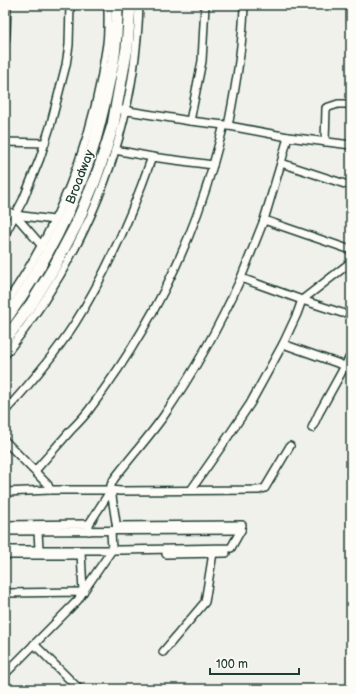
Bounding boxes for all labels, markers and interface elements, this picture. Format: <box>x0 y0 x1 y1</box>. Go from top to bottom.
street label: Broadway <box>62 147 98 206</box>
scale bar <box>210 650 299 676</box>
text: 100 m <box>216 657 248 672</box>

